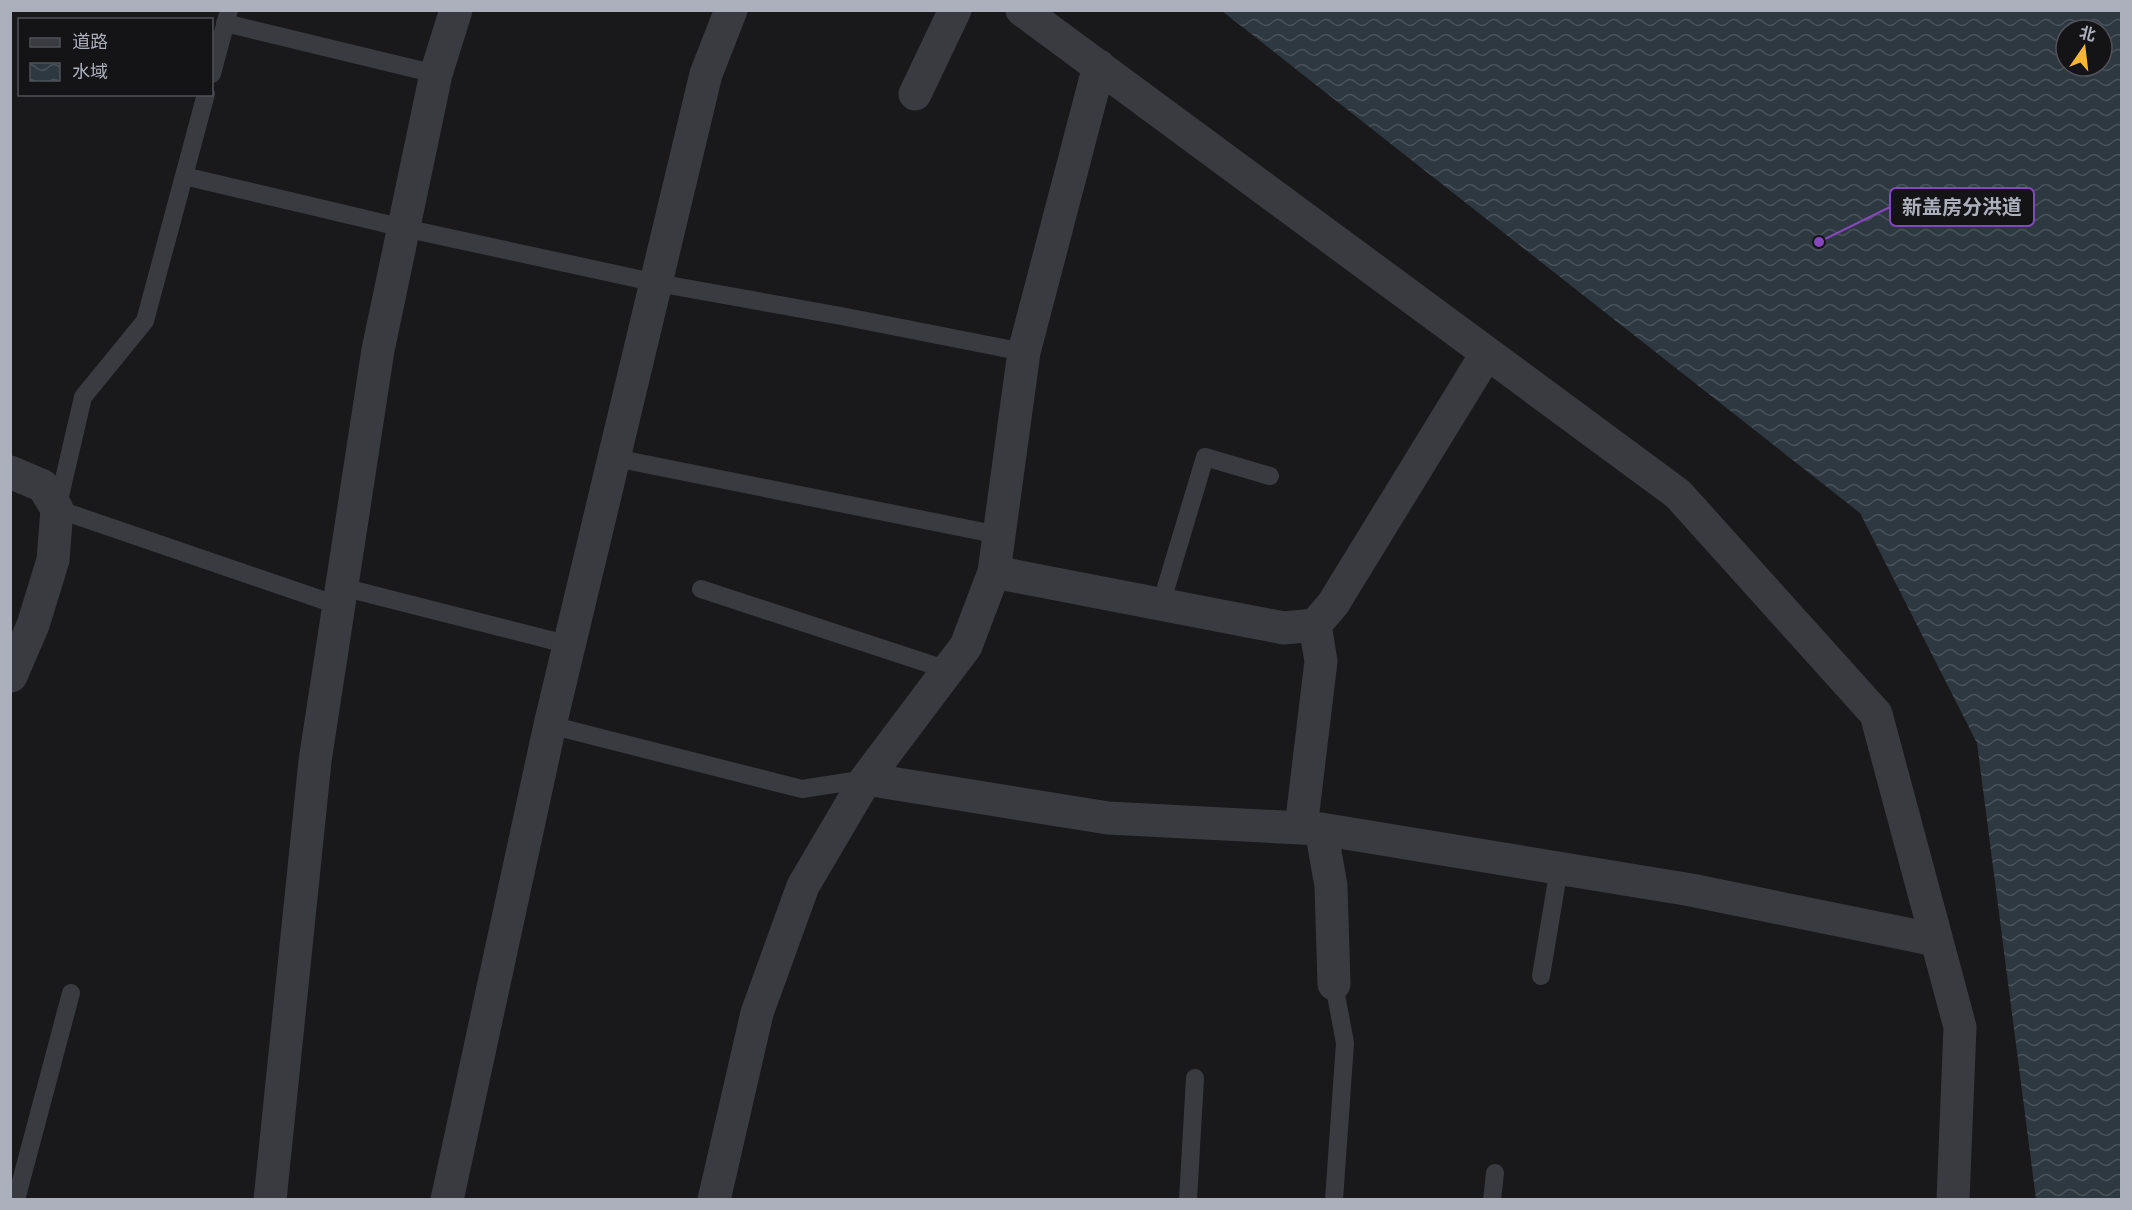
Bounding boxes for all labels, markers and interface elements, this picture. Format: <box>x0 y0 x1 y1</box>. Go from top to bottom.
legend <box>18 18 213 96</box>
north arrow <box>2054 18 2114 78</box>
text: 北 <box>2077 21 2098 46</box>
text: 道路 <box>72 29 108 53</box>
text: 水域 <box>72 59 108 83</box>
callout: 新盖房分洪道 <box>1890 188 2034 226</box>
text: 新盖房分洪道 <box>1902 193 2022 220</box>

